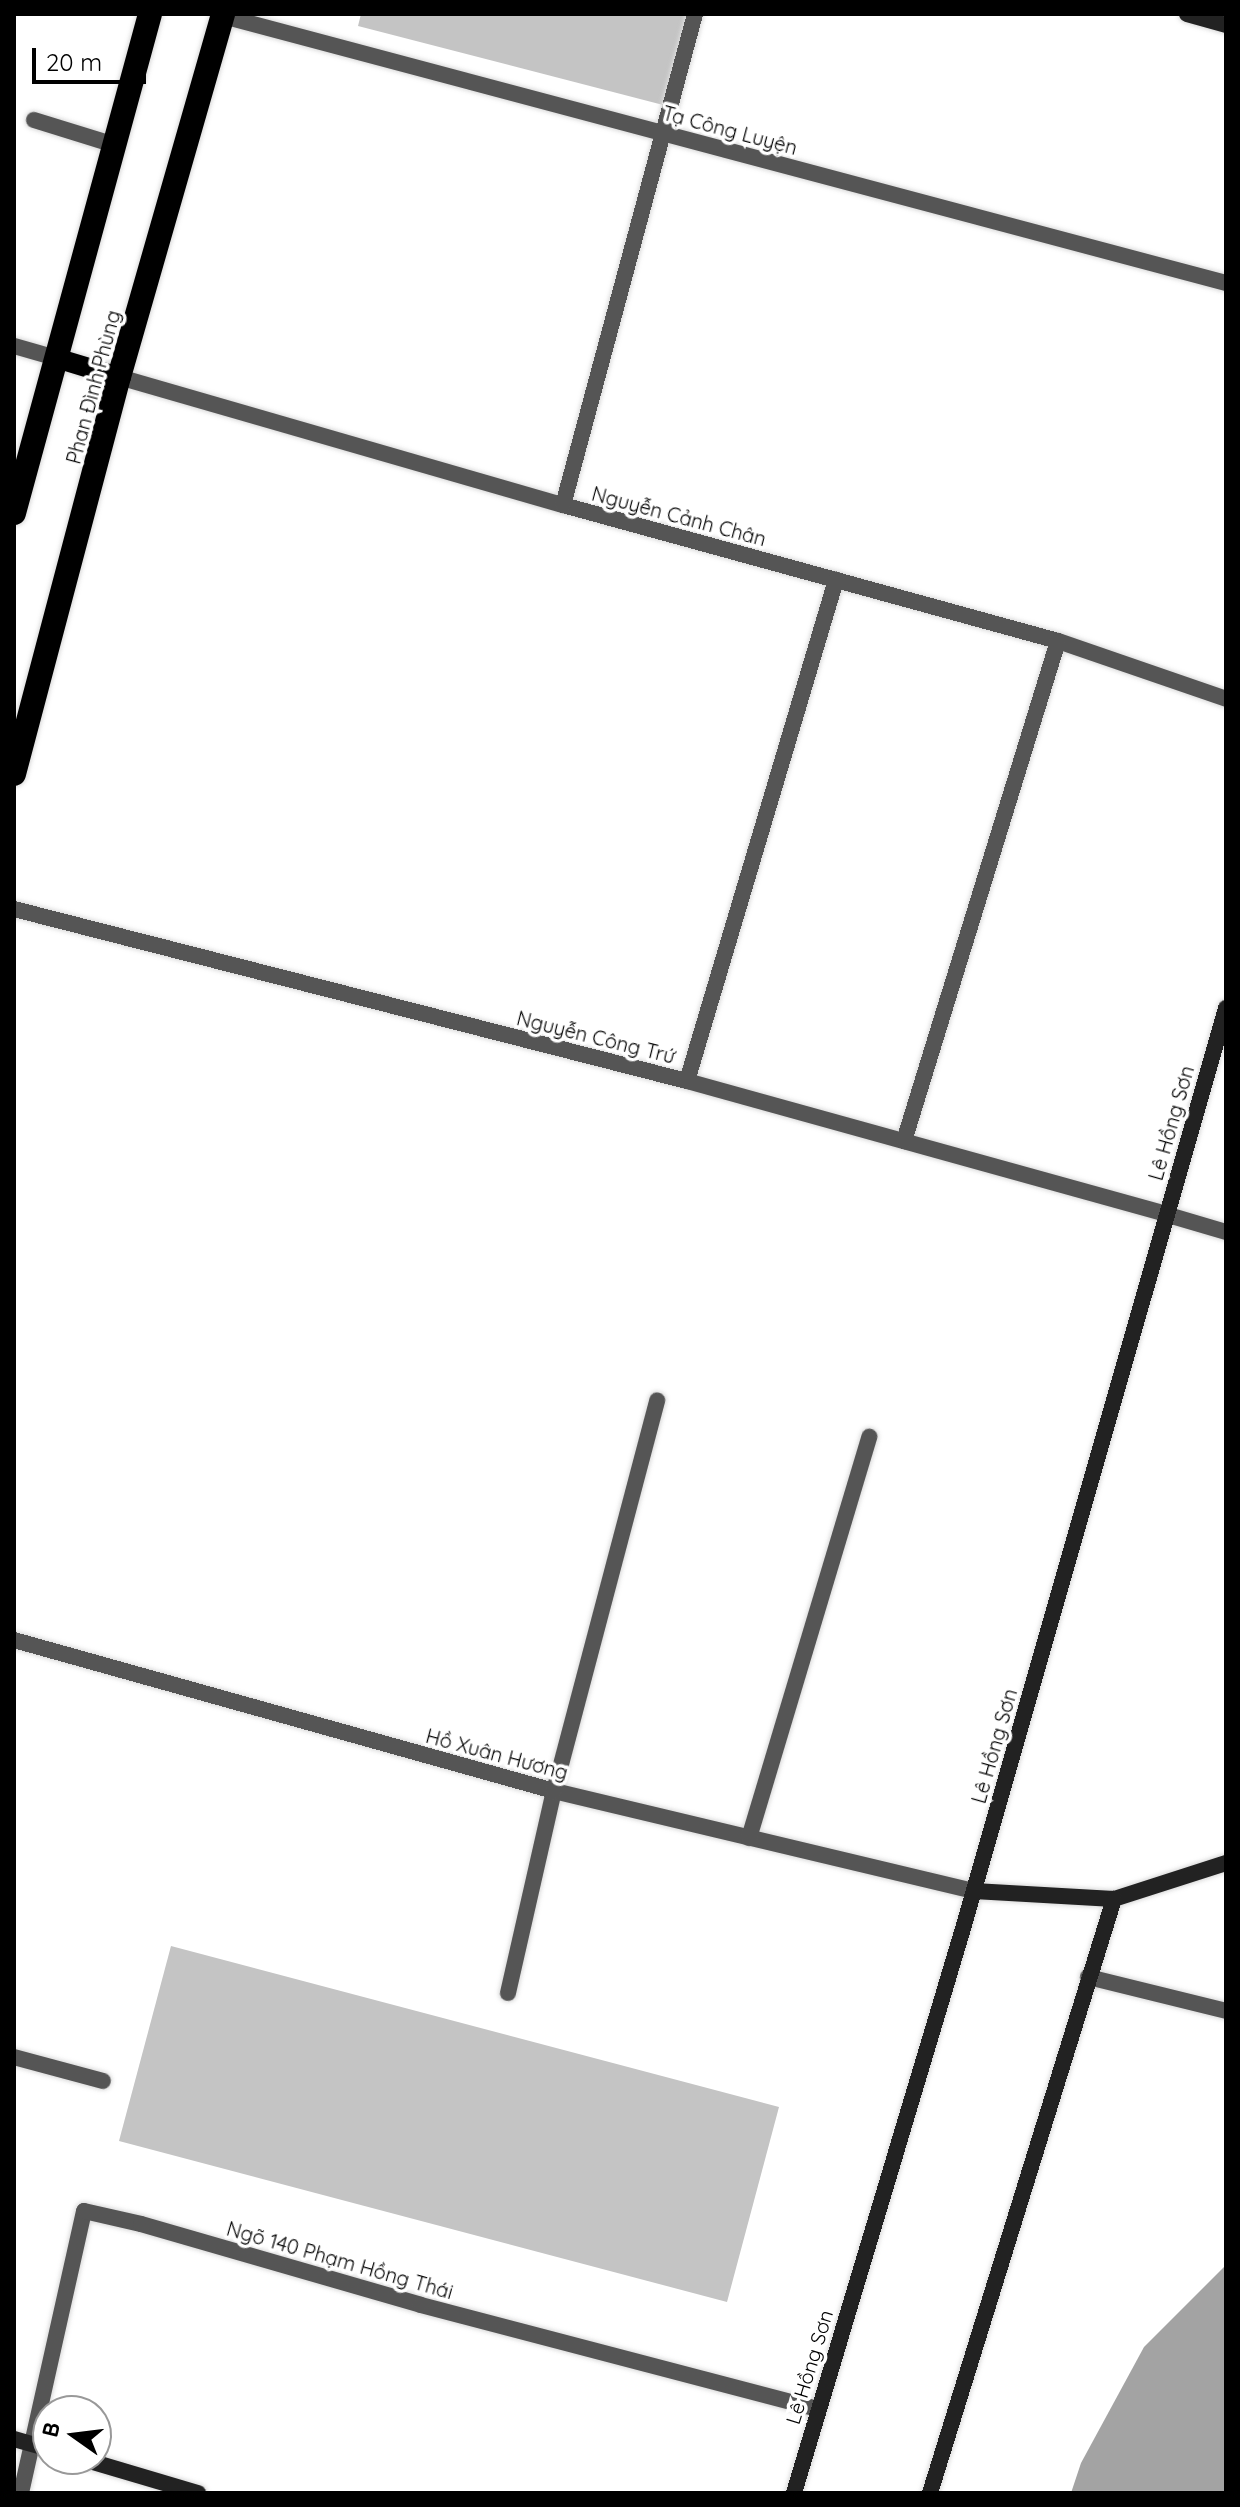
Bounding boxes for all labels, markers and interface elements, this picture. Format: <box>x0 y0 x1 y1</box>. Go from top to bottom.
scale bar <box>36 32 150 82</box>
text: 20 m <box>46 47 102 77</box>
street label: Tạ Công Luyện <box>660 100 800 160</box>
street label: Phan Đình Phùng <box>61 308 125 466</box>
street label: Nguyễn Cảnh Chân <box>589 481 769 551</box>
street label: Nguyễn Công Trứ <box>514 1006 678 1068</box>
street label: Lê Hồng Sơn <box>1143 1063 1199 1183</box>
street label: Lê Hồng Sơn <box>966 1686 1022 1806</box>
street label: Hồ Xuân Hương <box>423 1723 571 1785</box>
street label: Ngõ 140 Phạm Hồng Thái <box>224 2216 456 2304</box>
street label: Lê Hồng Sơn <box>780 2307 838 2427</box>
north arrow <box>32 2395 112 2475</box>
text: B <box>35 2419 66 2440</box>

